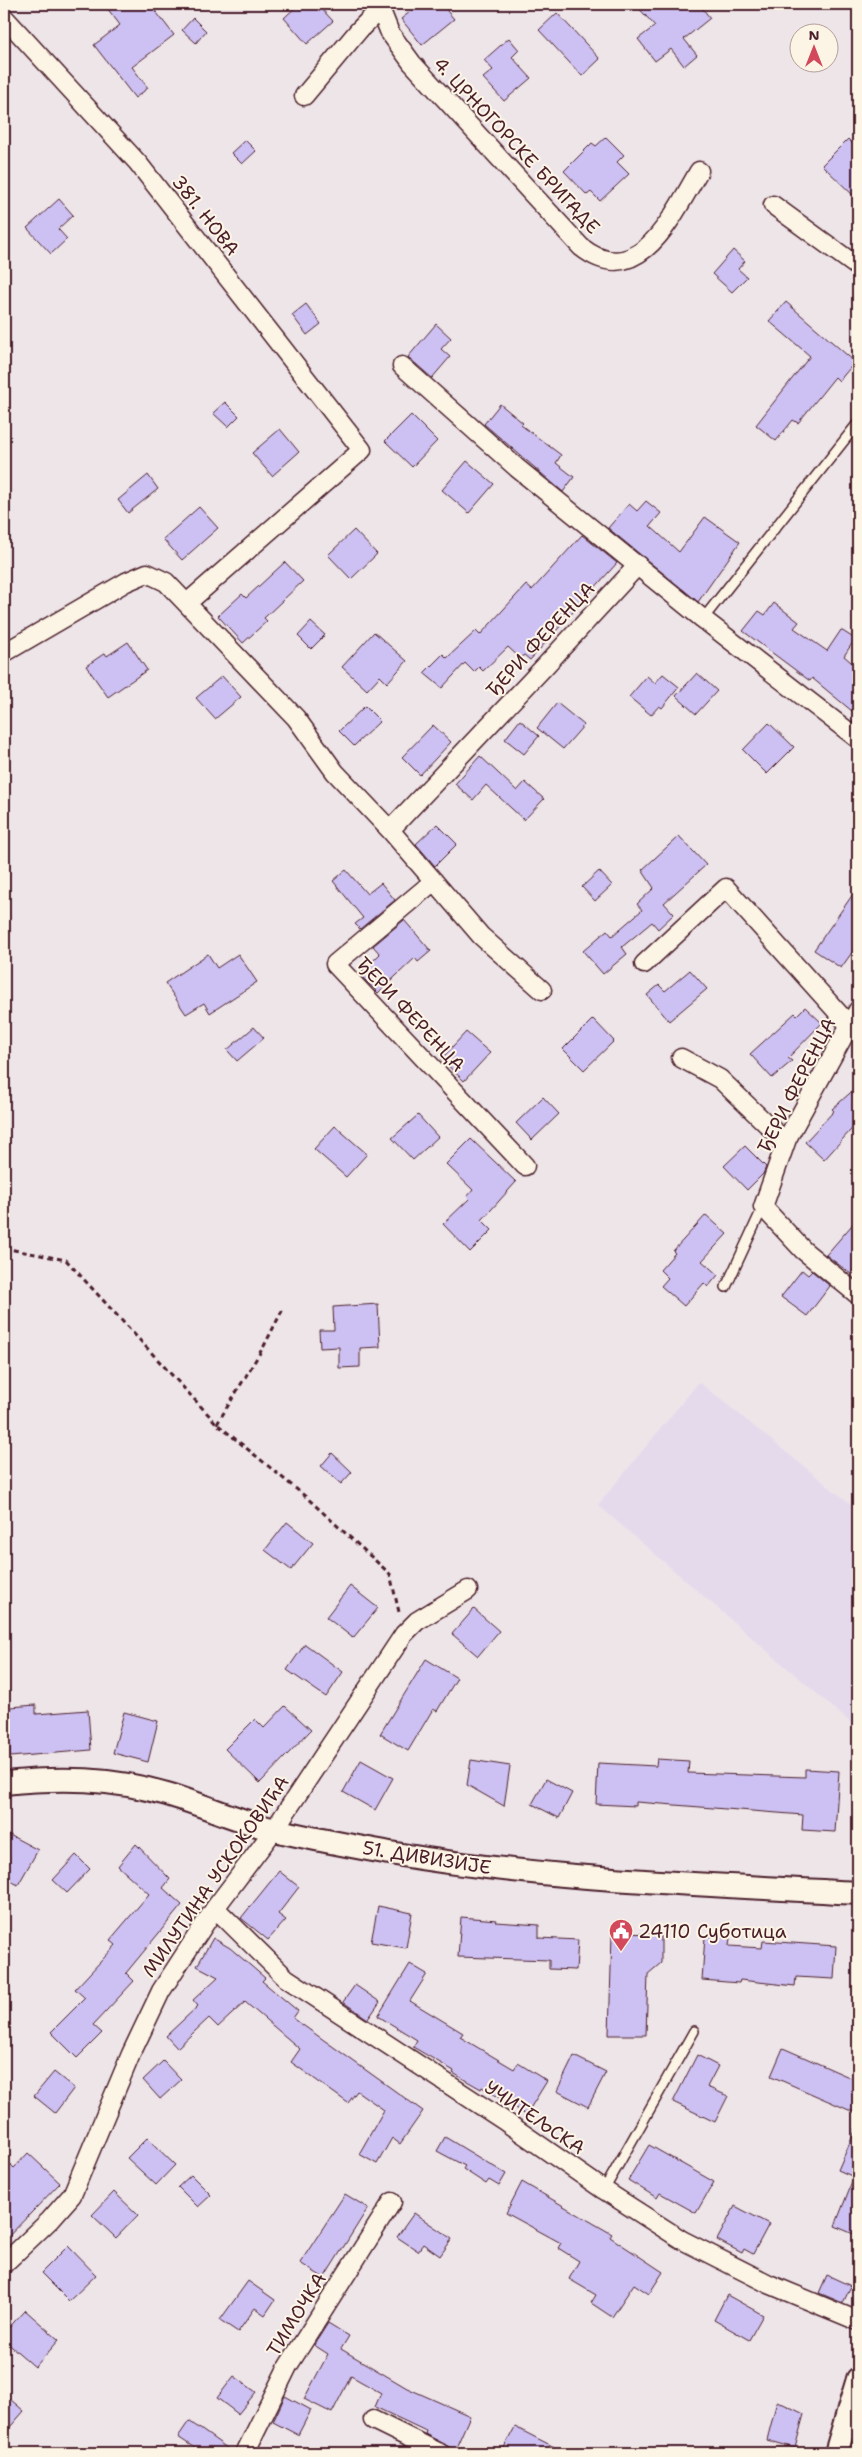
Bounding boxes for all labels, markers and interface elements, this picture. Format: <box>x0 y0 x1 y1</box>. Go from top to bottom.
north arrow <box>790 22 840 72</box>
text: N <box>808 26 820 44</box>
street label: 4. ЦРНОГОРСКЕ БРИГАДЕ <box>428 51 605 239</box>
street label: 381. НОВА <box>166 170 245 261</box>
street label: ЂЕРИ ФЕРЕНЦА <box>481 576 600 702</box>
street label: ЂЕРИ ФЕРЕНЦА <box>351 951 471 1077</box>
street label: ЂЕРИ ФЕРЕНЦА <box>752 1013 841 1157</box>
street label: МИЛУТИНА УСКОКОВИЋА <box>136 1770 295 1982</box>
street label: 51. ДИВИЗИЈЕ <box>361 1835 493 1880</box>
public building icon: 24110 Суботица <box>608 1918 634 1952</box>
place label: 24110 Суботица <box>638 1919 787 1944</box>
street label: УЧИТЕЉСКА <box>480 2075 590 2160</box>
street label: ТИМОЧКА <box>261 2268 332 2361</box>

